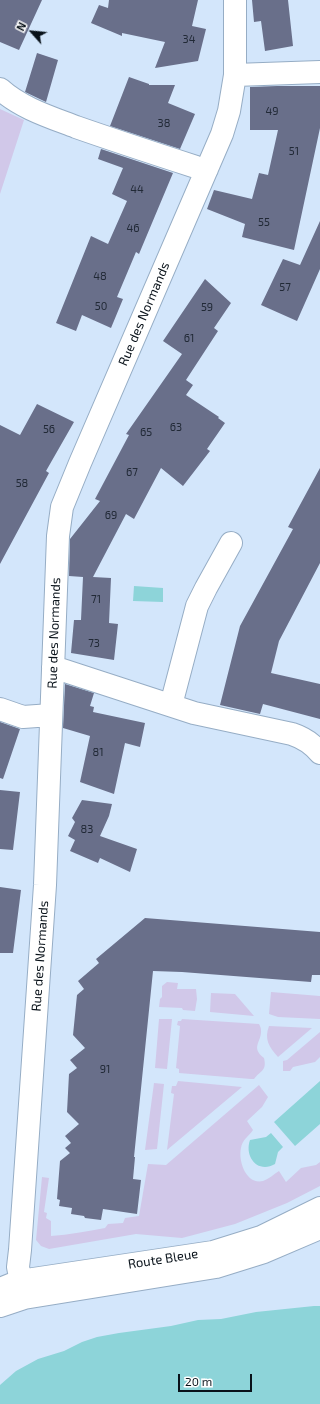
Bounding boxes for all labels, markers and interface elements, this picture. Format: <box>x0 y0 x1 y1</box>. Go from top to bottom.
north arrow <box>12 12 52 52</box>
text: N <box>13 20 28 33</box>
house number: 34 <box>183 32 195 46</box>
house number: 49 <box>265 104 279 118</box>
house number: 38 <box>158 116 170 130</box>
house number: 51 <box>289 144 299 158</box>
house number: 44 <box>130 182 144 196</box>
house number: 55 <box>258 215 270 229</box>
house number: 46 <box>126 221 140 235</box>
street label: Rue des Normands <box>115 260 173 368</box>
house number: 48 <box>93 269 107 283</box>
house number: 57 <box>279 280 291 294</box>
house number: 50 <box>95 299 107 313</box>
house number: 59 <box>201 300 213 314</box>
house number: 61 <box>184 331 194 345</box>
house number: 63 <box>170 420 182 434</box>
house number: 56 <box>43 422 55 436</box>
house number: 65 <box>140 425 152 439</box>
house number: 67 <box>126 465 138 479</box>
house number: 58 <box>16 476 28 490</box>
house number: 69 <box>105 508 117 522</box>
street label: Rue des Normands <box>44 577 64 689</box>
house number: 71 <box>91 592 101 606</box>
house number: 73 <box>88 636 100 650</box>
house number: 81 <box>92 745 104 759</box>
house number: 83 <box>81 822 93 836</box>
street label: Rue des Normands <box>28 900 52 1012</box>
house number: 91 <box>100 1062 110 1076</box>
street label: Route Bleue <box>127 1246 199 1272</box>
scale bar <box>180 1366 254 1392</box>
text: 20 m <box>185 1374 212 1388</box>

